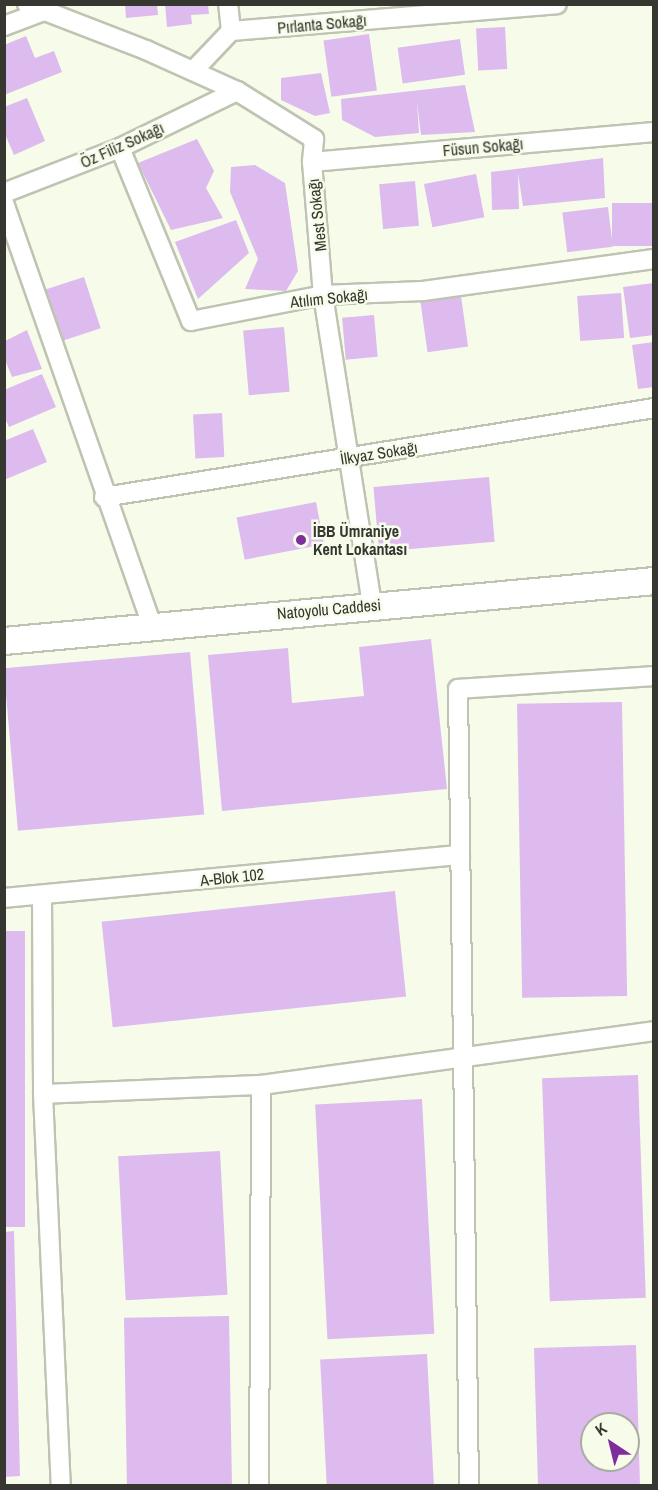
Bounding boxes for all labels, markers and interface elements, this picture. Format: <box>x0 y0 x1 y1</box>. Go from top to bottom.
street label: Pırlanta Sokağı <box>276 11 368 37</box>
street label: Öz Filiz Sokağı <box>77 118 167 172</box>
street label: Füsun Sokağı <box>442 134 524 160</box>
street label: Mest Sokağı <box>304 178 330 252</box>
street label: Atılım Sokağı <box>289 284 369 312</box>
street label: İlkyaz Sokağı <box>339 437 419 469</box>
place label: İBB Ümraniye Kent Lokantası <box>313 521 407 559</box>
marker: İBB Ümraniye Kent Lokantası <box>294 533 308 547</box>
street label: Natoyolu Caddesi <box>276 595 382 623</box>
street label: A-Blok 102 <box>199 864 265 890</box>
north arrow <box>580 1412 640 1472</box>
text: K <box>591 1417 611 1441</box>

